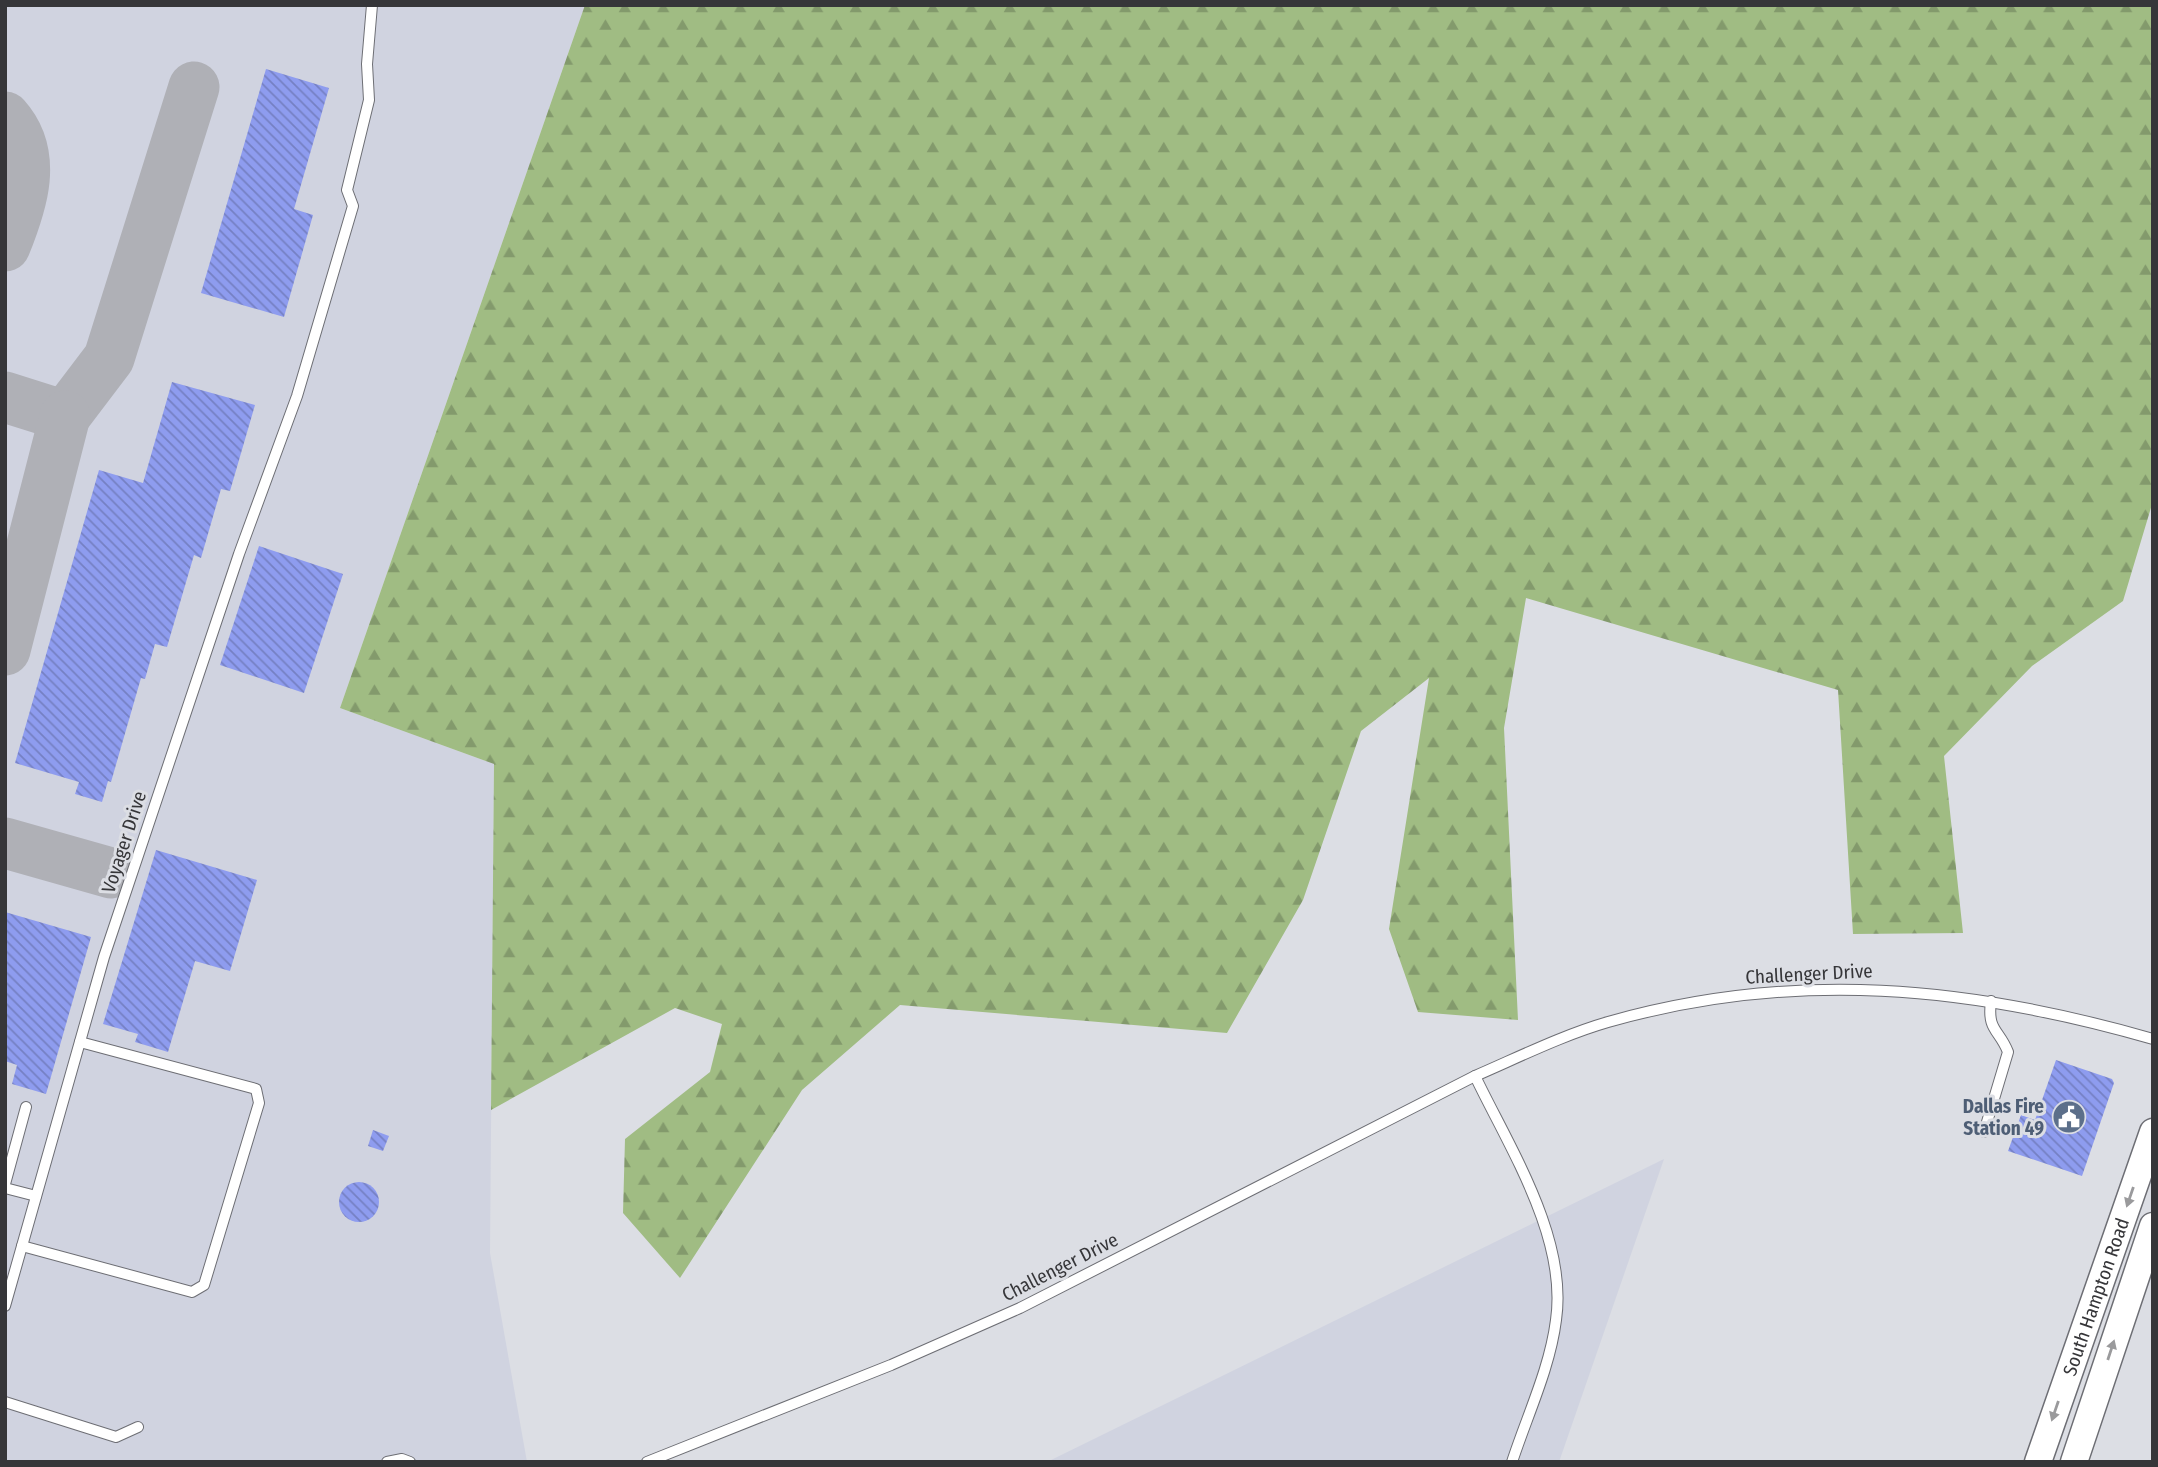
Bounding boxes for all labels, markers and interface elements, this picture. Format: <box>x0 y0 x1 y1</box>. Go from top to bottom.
street label: Voyager Drive <box>97 788 151 896</box>
street label: Challenger Drive <box>1745 959 1873 989</box>
place label: Dallas Fire Station 49 <box>1963 1095 2044 1140</box>
public building icon: Dallas Fire Station 49 <box>2050 1098 2088 1136</box>
one-way arrow <box>2124 1186 2135 1207</box>
street label: South Hampton Road <box>2058 1215 2134 1379</box>
street label: Challenger Drive <box>998 1228 1122 1306</box>
one-way arrow <box>2106 1340 2117 1361</box>
one-way arrow <box>2049 1401 2060 1422</box>

